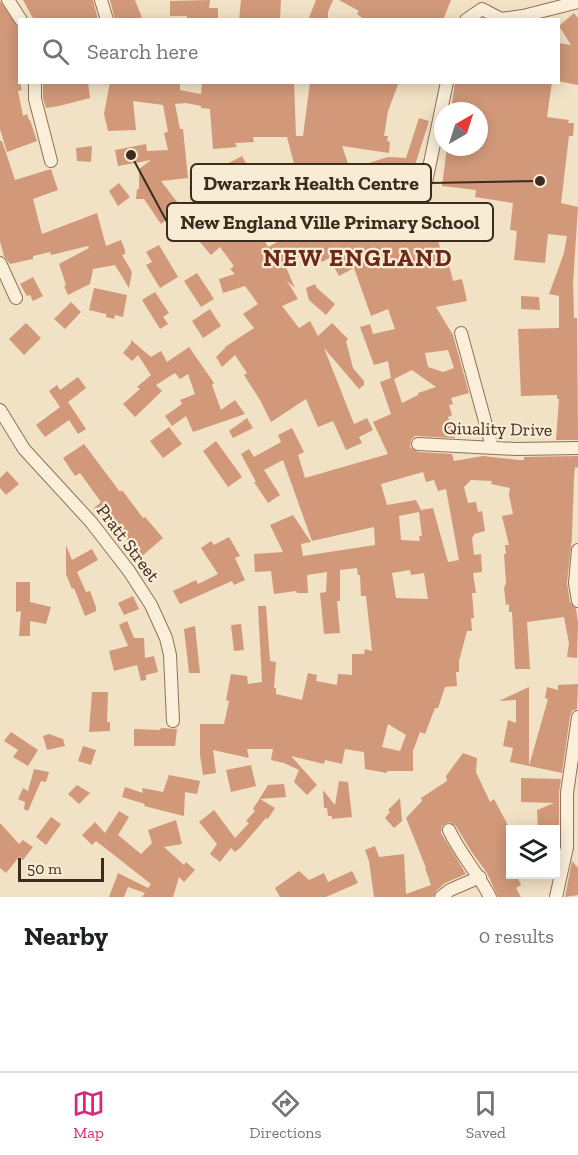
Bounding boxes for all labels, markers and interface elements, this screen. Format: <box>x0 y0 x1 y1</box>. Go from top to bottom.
search box <box>18 18 560 84</box>
icon: search <box>39 35 72 68</box>
text: Search here <box>87 38 198 65</box>
north arrow <box>434 102 488 156</box>
callout: Dwarzark Health Centre <box>191 164 431 202</box>
text: Dwarzark Health Centre <box>203 171 419 195</box>
callout: New England Ville Primary School <box>167 203 493 241</box>
text: New England Ville Primary School <box>180 210 480 234</box>
district label: NEW ENGLAND <box>263 243 453 272</box>
street label: Qiuality Drive <box>443 417 553 441</box>
street label: Pratt Street <box>92 500 164 586</box>
map controls <box>506 825 560 879</box>
button: layers <box>506 825 560 879</box>
scale bar <box>18 855 104 882</box>
text: 50 m <box>27 859 62 878</box>
text: Nearby <box>24 920 108 952</box>
text: 0 results <box>479 924 554 948</box>
tab: Map <box>72 1087 105 1142</box>
tab: Directions <box>249 1087 322 1142</box>
tab: Saved <box>466 1087 506 1142</box>

